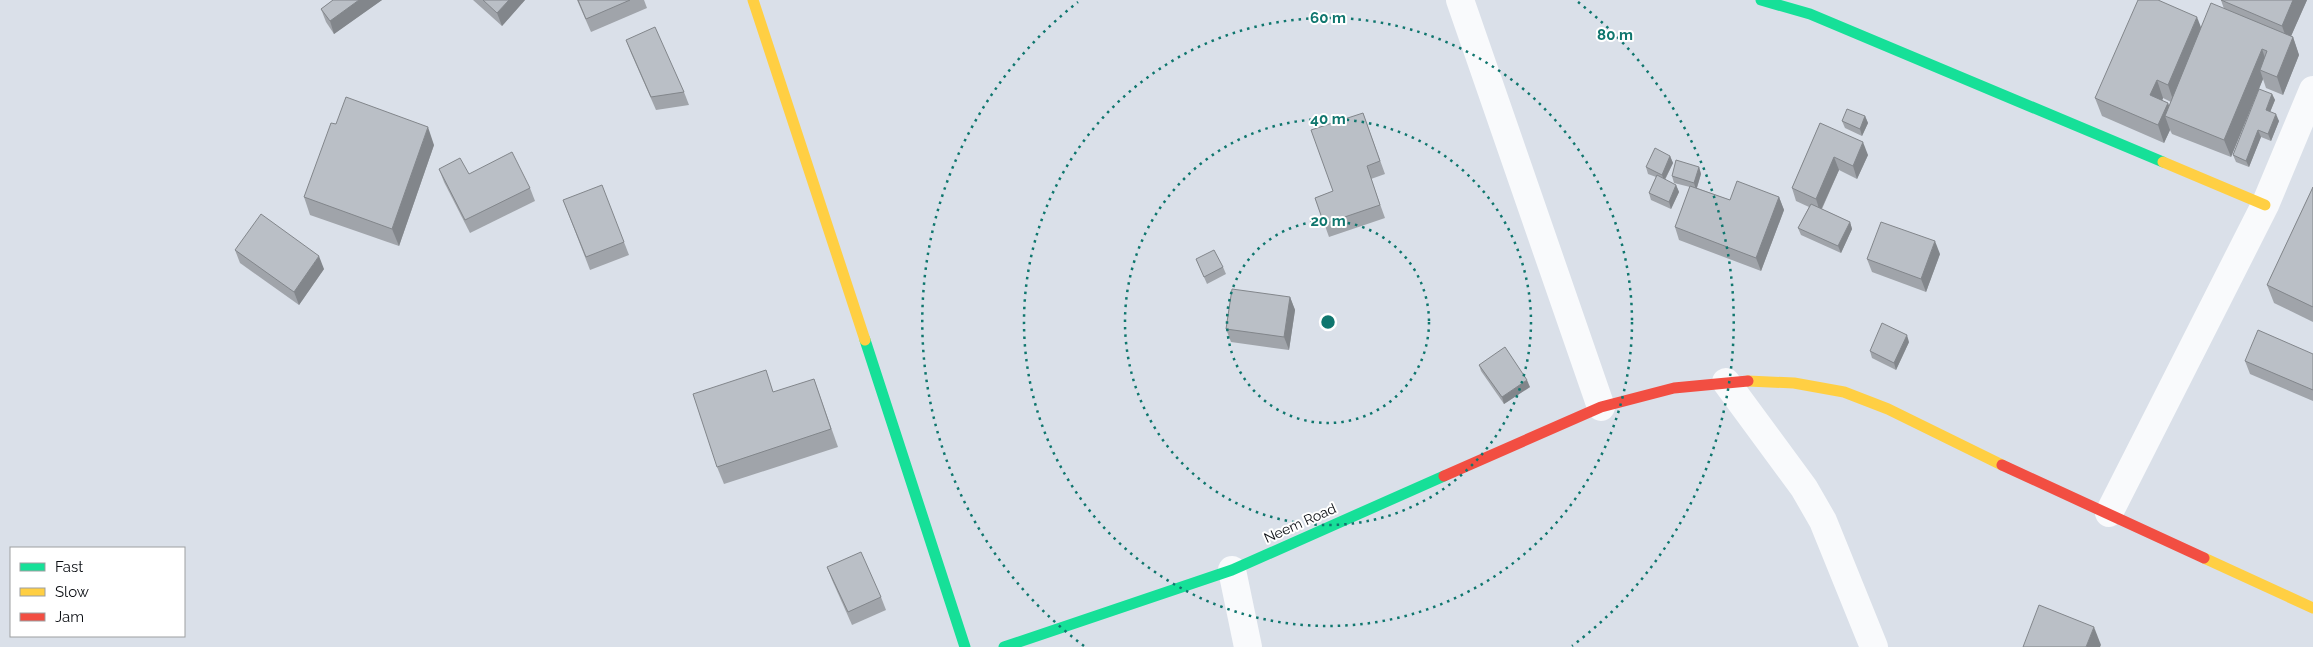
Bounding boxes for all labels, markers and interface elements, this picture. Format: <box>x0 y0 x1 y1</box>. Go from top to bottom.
text: 60 m <box>1310 9 1346 27</box>
text: 80 m <box>1597 26 1633 44</box>
text: 40 m <box>1310 110 1346 128</box>
text: 20 m <box>1310 212 1346 230</box>
centre of rings <box>1319 313 1337 331</box>
street label: Neem Road <box>1262 500 1338 546</box>
legend <box>10 547 185 637</box>
text: Fast <box>55 558 83 576</box>
text: Slow <box>55 583 89 601</box>
text: Jam <box>55 608 84 626</box>

